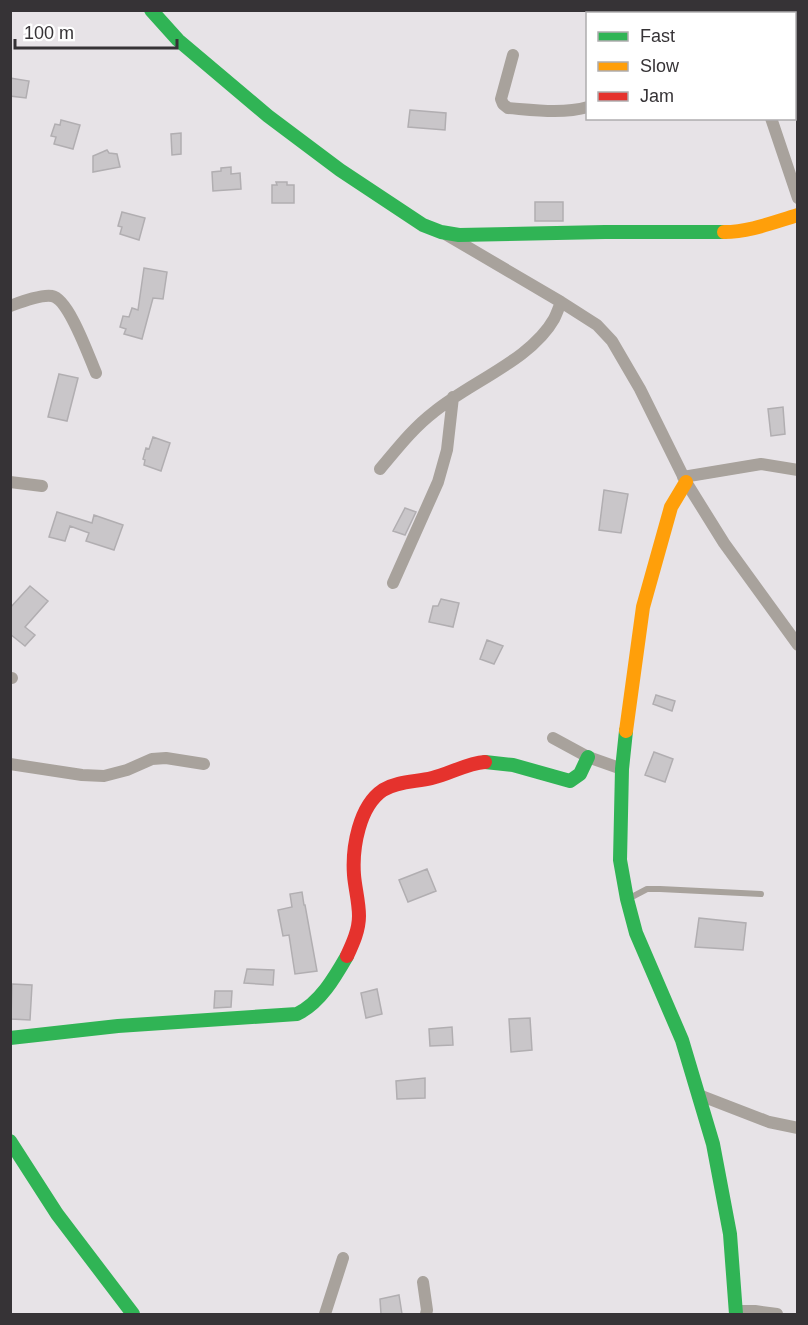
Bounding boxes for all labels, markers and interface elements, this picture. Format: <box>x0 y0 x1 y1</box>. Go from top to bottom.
scale bar <box>15 12 177 50</box>
legend <box>586 12 796 120</box>
text: 100 m <box>24 23 74 43</box>
text: Fast <box>640 26 675 46</box>
text: Slow <box>640 56 680 76</box>
text: Jam <box>640 86 674 106</box>

